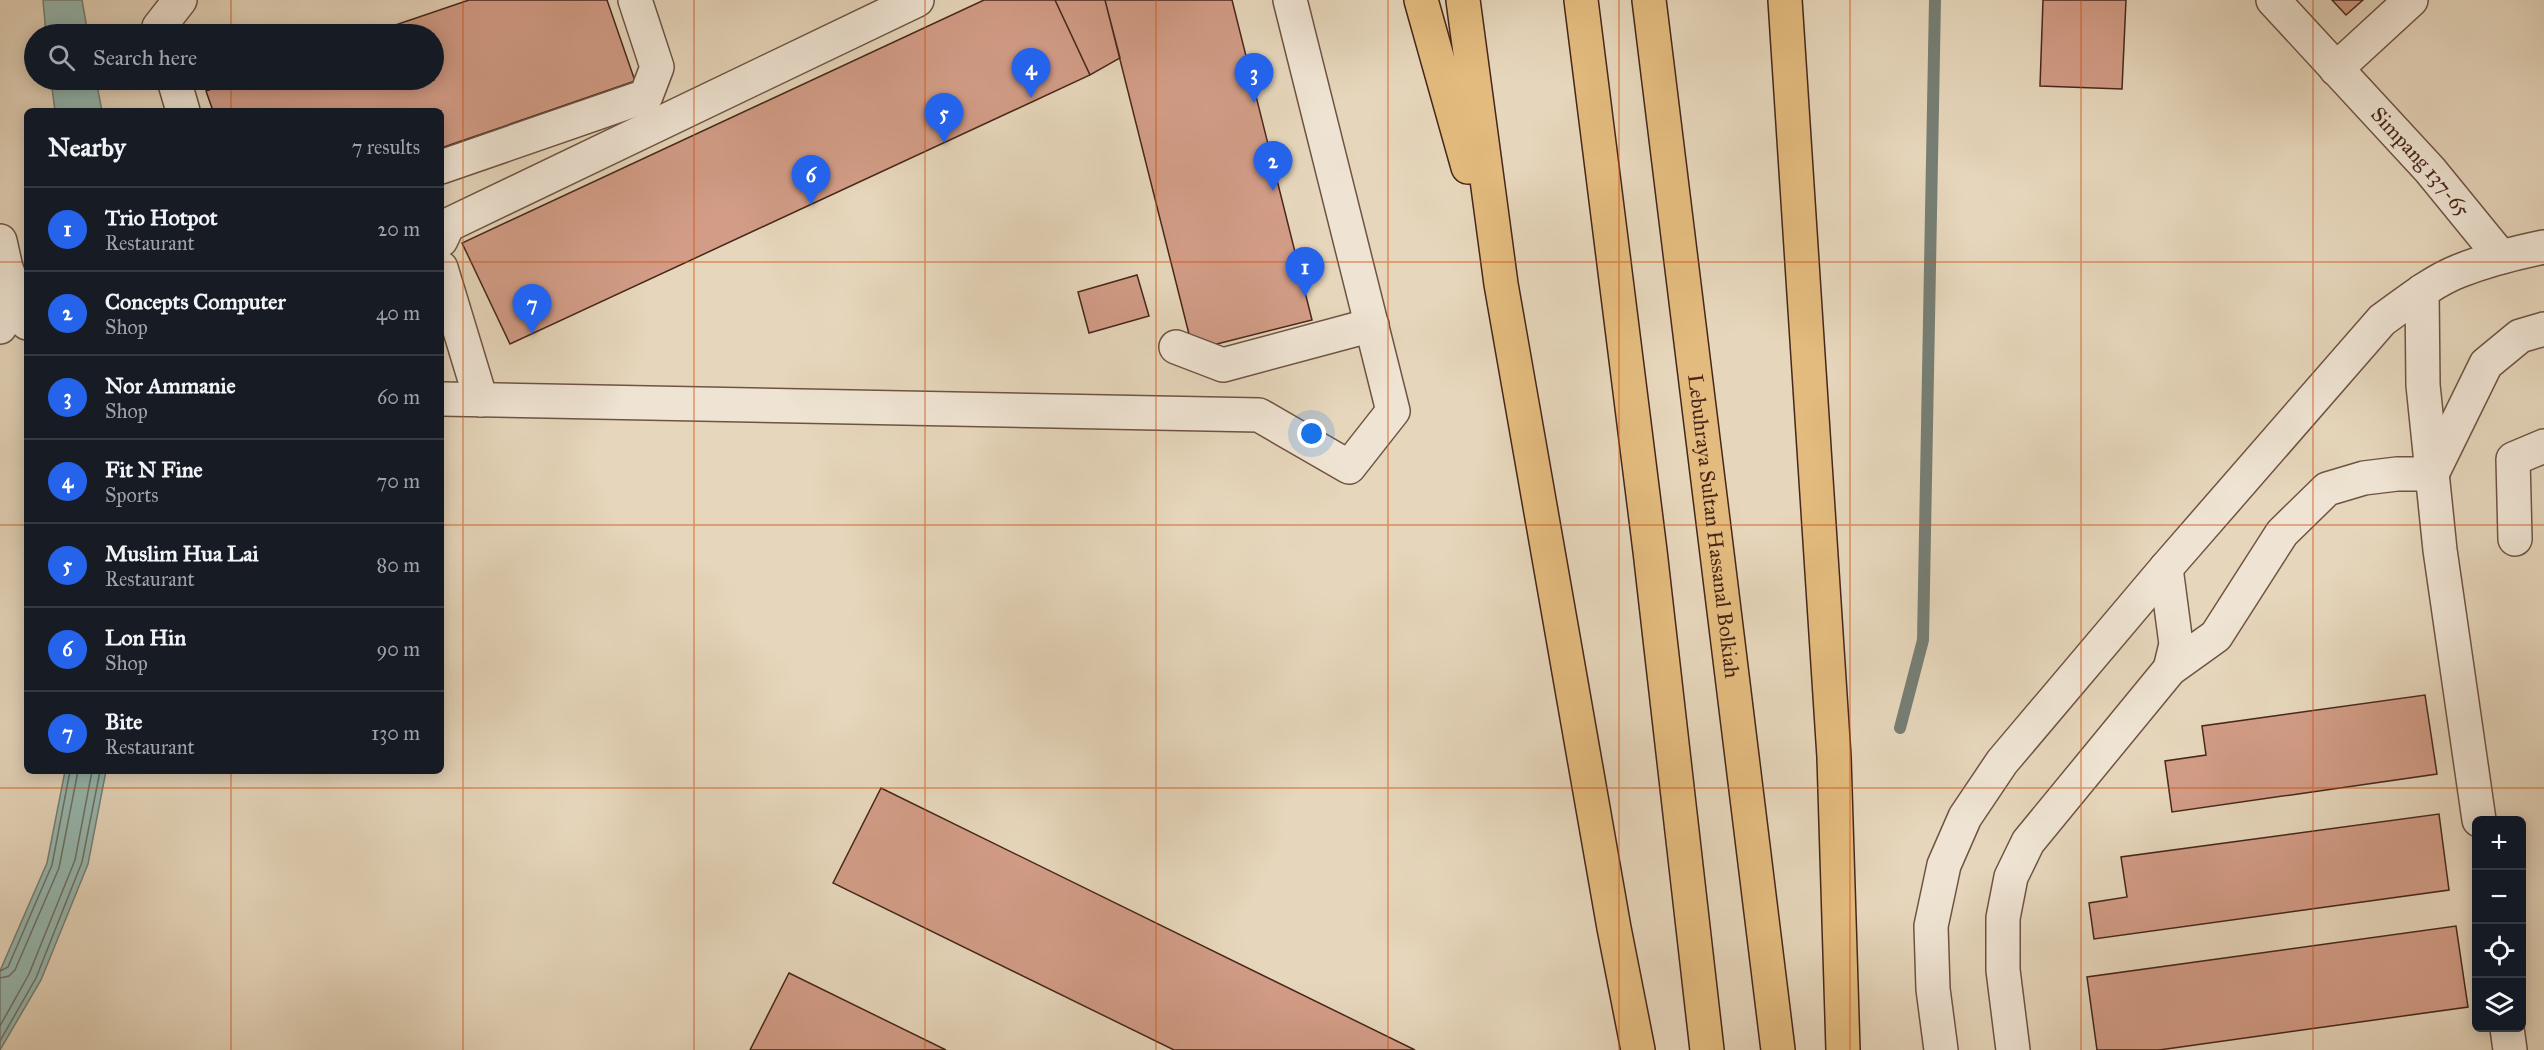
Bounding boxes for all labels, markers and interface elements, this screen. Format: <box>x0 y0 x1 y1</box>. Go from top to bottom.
search box <box>24 24 444 90</box>
icon: search <box>45 41 78 74</box>
text: Search here <box>93 44 197 71</box>
pin: 4 <box>1012 48 1050 98</box>
pin: 3 <box>1234 54 1274 103</box>
pin: 5 <box>924 94 964 143</box>
street label: Simpang 137-65 <box>2365 101 2476 222</box>
text: Nearby <box>48 131 126 163</box>
text: 7 results <box>352 135 420 159</box>
pin: 2 <box>1254 142 1292 191</box>
pin: 6 <box>792 156 830 205</box>
text: Trio Hotpot <box>105 204 218 231</box>
text: 1 <box>64 217 71 241</box>
text: 20 m <box>377 217 420 241</box>
text: Restaurant <box>105 231 195 255</box>
pin: 1 <box>1286 248 1324 297</box>
pin: 7 <box>512 284 552 334</box>
text: Concepts Computer <box>105 288 286 315</box>
text: 2 <box>63 301 72 325</box>
text: 40 m <box>376 301 420 325</box>
text: Shop <box>105 315 148 339</box>
text: Nor Ammanie <box>105 372 236 399</box>
street label: Lebuhraya Sultan Hassanal Bolkiah <box>1682 373 1745 680</box>
text: 3 <box>64 385 72 409</box>
text: 60 m <box>377 385 420 409</box>
text: Shop <box>105 399 148 423</box>
your location <box>1297 419 1326 448</box>
text: Fit N Fine <box>105 456 203 483</box>
text: 4 <box>62 469 73 493</box>
text: 70 m <box>377 469 420 493</box>
text: Sports <box>105 483 159 507</box>
text: Muslim Hua Lai <box>105 540 259 567</box>
text: 5 <box>63 553 72 577</box>
text: 80 m <box>377 553 420 577</box>
text: Restaurant <box>105 567 195 591</box>
text: Lon Hin <box>105 624 186 651</box>
text: 6 <box>62 637 73 661</box>
text: 90 m <box>377 637 420 661</box>
text: Shop <box>105 651 148 675</box>
text: Bite <box>105 708 142 735</box>
text: 7 <box>62 721 73 745</box>
text: 130 m <box>371 721 420 745</box>
text: Restaurant <box>105 735 195 759</box>
map controls <box>2472 816 2526 1032</box>
button: + <box>2472 816 2526 870</box>
button: − <box>2472 870 2526 924</box>
button: locate <box>2472 924 2526 978</box>
button: layers <box>2472 978 2526 1032</box>

